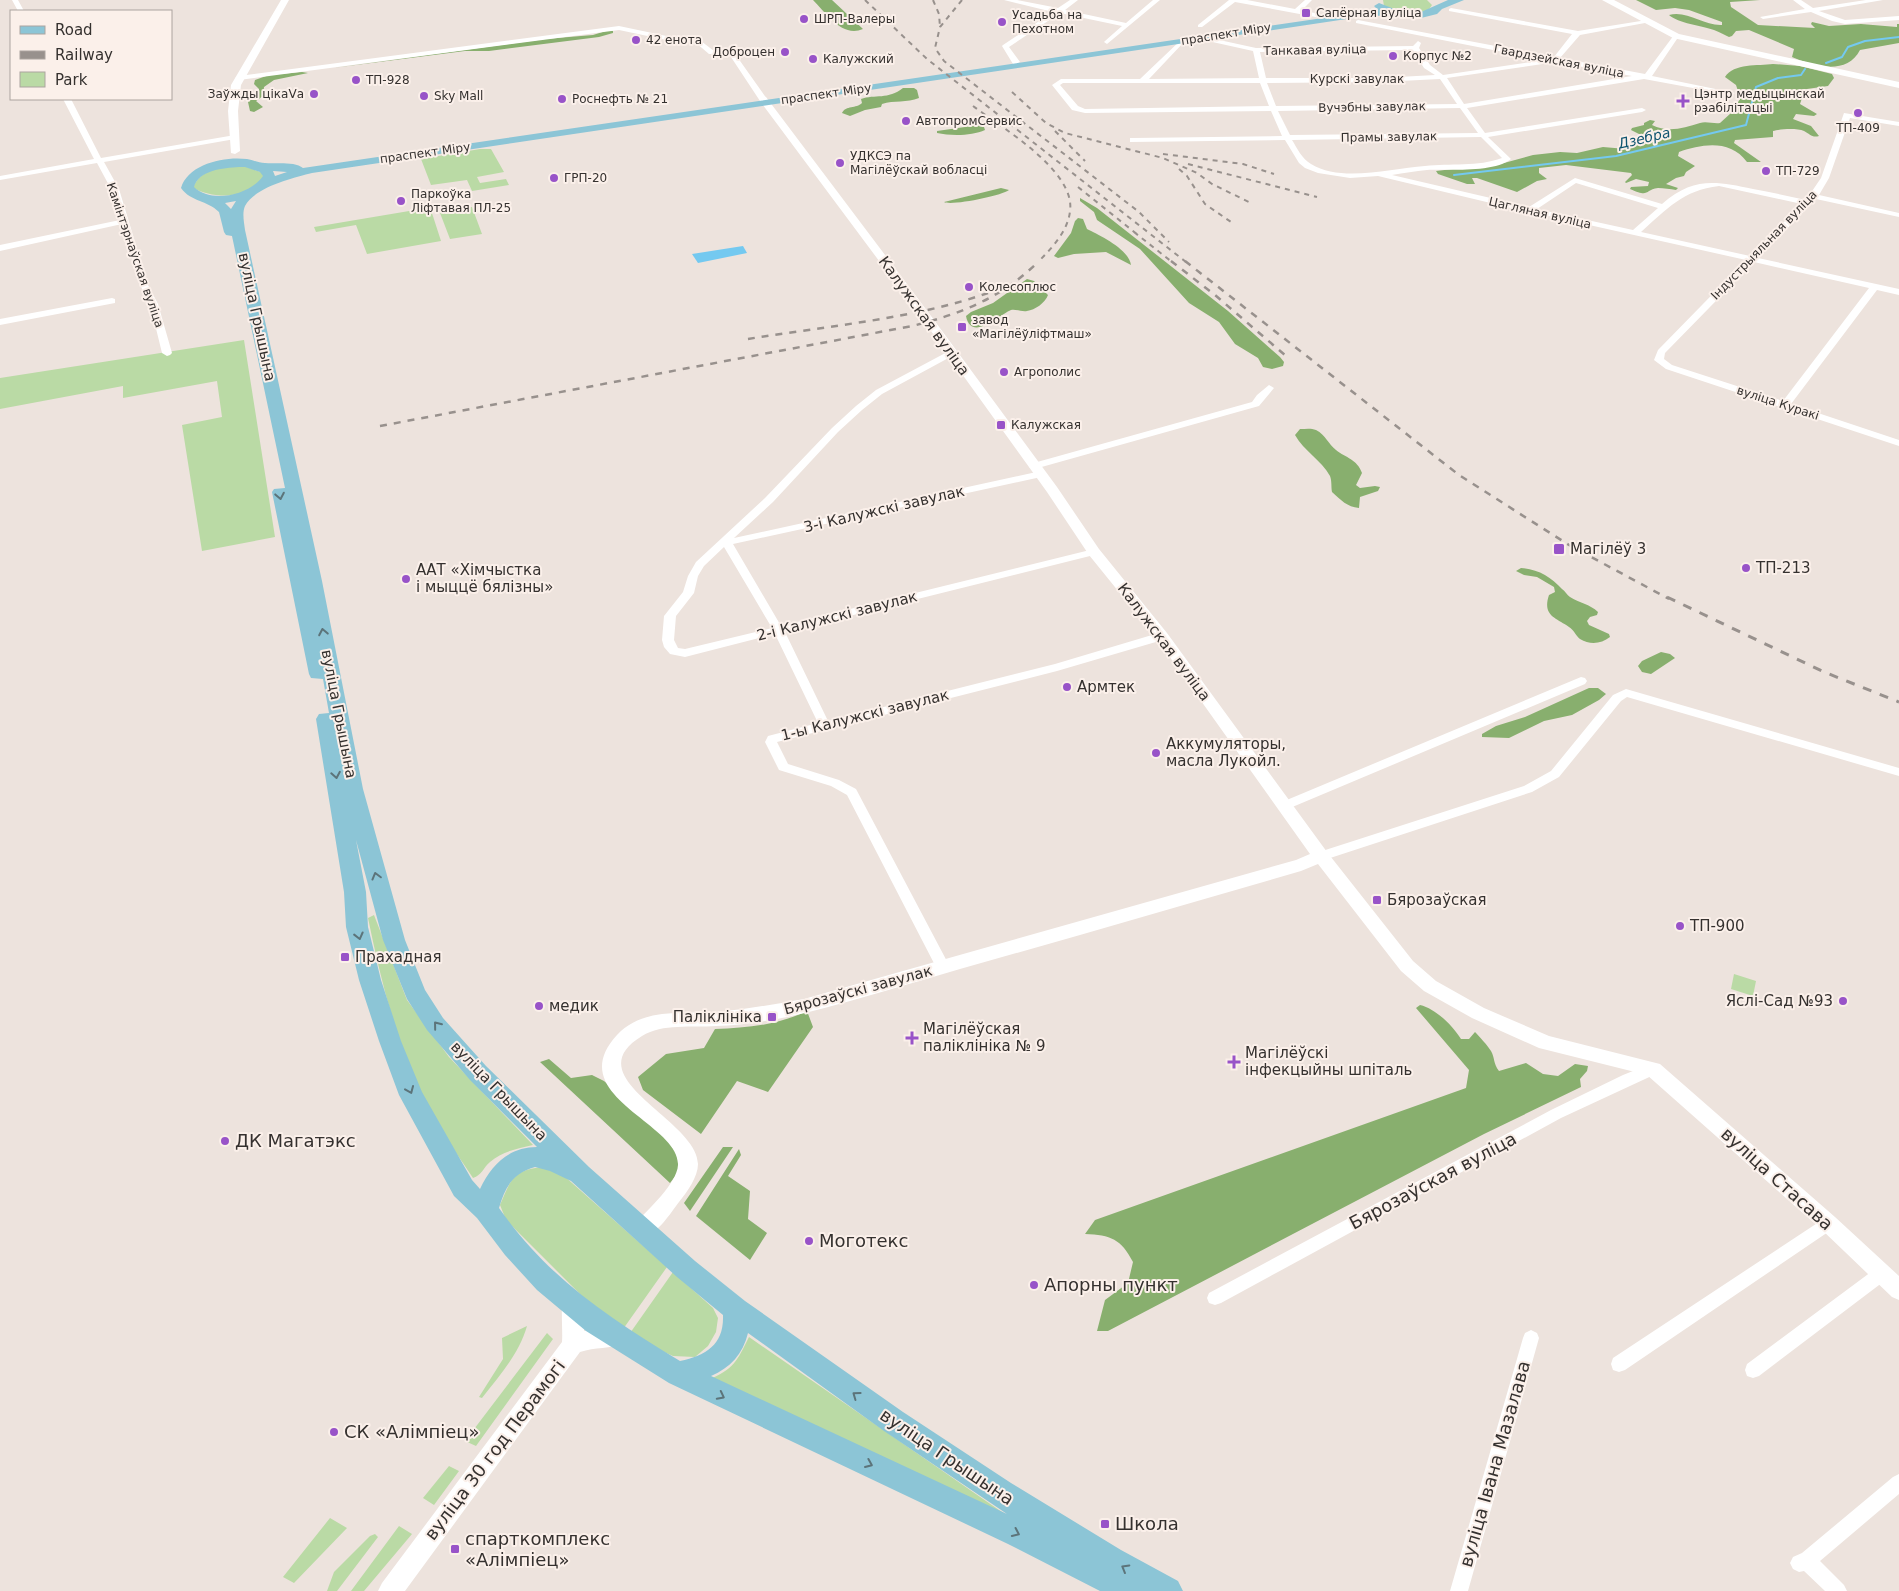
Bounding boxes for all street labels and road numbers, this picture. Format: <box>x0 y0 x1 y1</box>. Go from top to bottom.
street label: праспект Міру <box>1180 20 1272 48</box>
street label: Танкавая вуліца <box>1262 42 1367 58</box>
street label: Гвардзейская вуліца <box>1493 42 1625 80</box>
street label: Курскі завулак <box>1310 72 1404 86</box>
street label: праспект Міру <box>780 81 872 107</box>
street label: Вучэбны завулак <box>1318 99 1426 115</box>
street label: Прамы завулак <box>1341 129 1437 145</box>
street label: праспект Міру <box>379 140 471 166</box>
street label: Камінтэрнаўская вуліца <box>104 181 166 329</box>
street label: Індустрыяльная вуліца <box>1708 187 1820 303</box>
street label: Цагляная вуліца <box>1487 194 1593 232</box>
street label: вуліца Грышына <box>235 251 279 383</box>
street label: Калужская вуліца <box>875 253 973 379</box>
street label: вуліца Куракі <box>1735 383 1821 423</box>
street label: 3-і Калужскі завулак <box>802 482 966 536</box>
street label: Калужская вуліца <box>1114 579 1214 705</box>
street label: 2-і Калужскі завулак <box>755 587 919 645</box>
street label: вуліца Грышына <box>318 648 360 780</box>
street label: 1-ы Калужскі завулак <box>779 685 951 745</box>
street label: Бярозаўскі завулак <box>782 962 934 1018</box>
street label: вуліца Грышына <box>447 1038 551 1144</box>
street label: вуліца Стасава <box>1717 1123 1838 1234</box>
street label: Бярозаўская вуліца <box>1346 1128 1520 1234</box>
street label: вуліца 30 год Перамогі <box>420 1355 569 1544</box>
street label: вуліца Iвана Мазалава <box>1455 1358 1534 1569</box>
street label: вуліца Грышына <box>876 1404 1018 1509</box>

